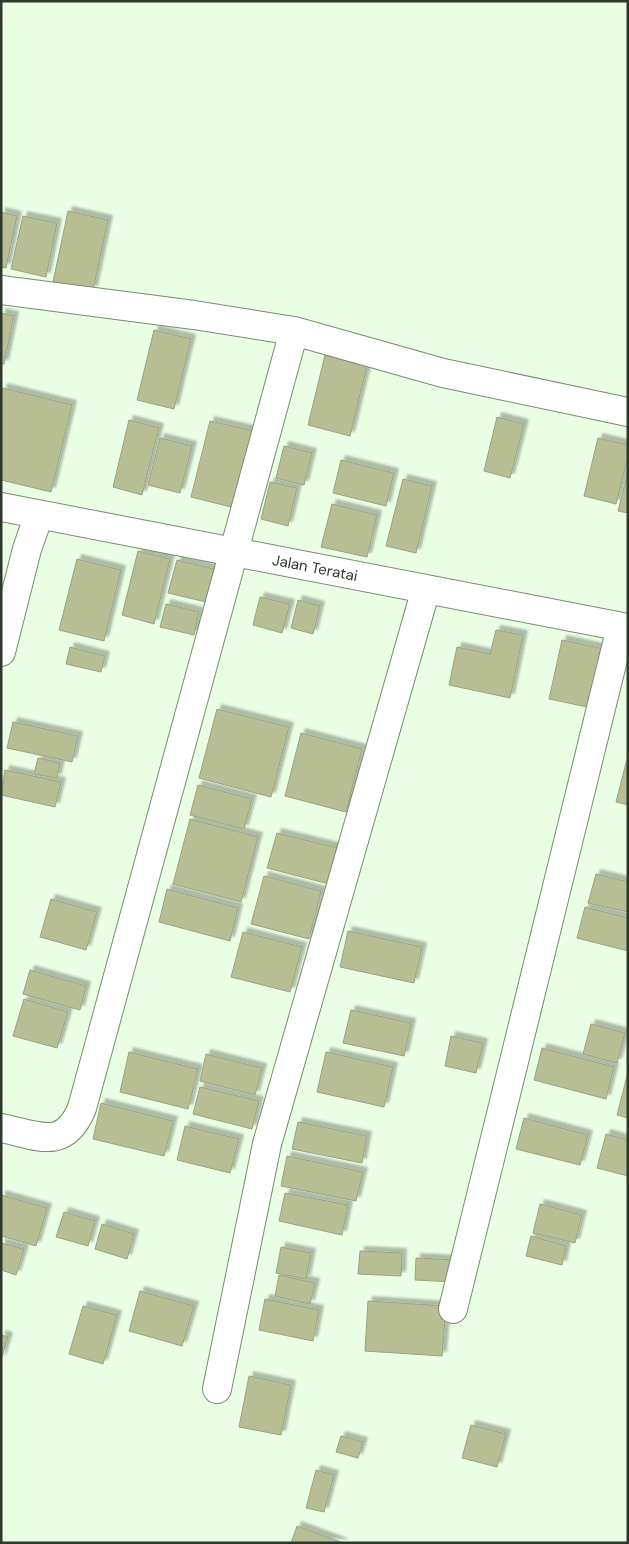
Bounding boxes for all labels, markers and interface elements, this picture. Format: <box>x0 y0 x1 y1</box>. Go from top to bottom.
street label: Jalan Teratai <box>271 550 359 586</box>

